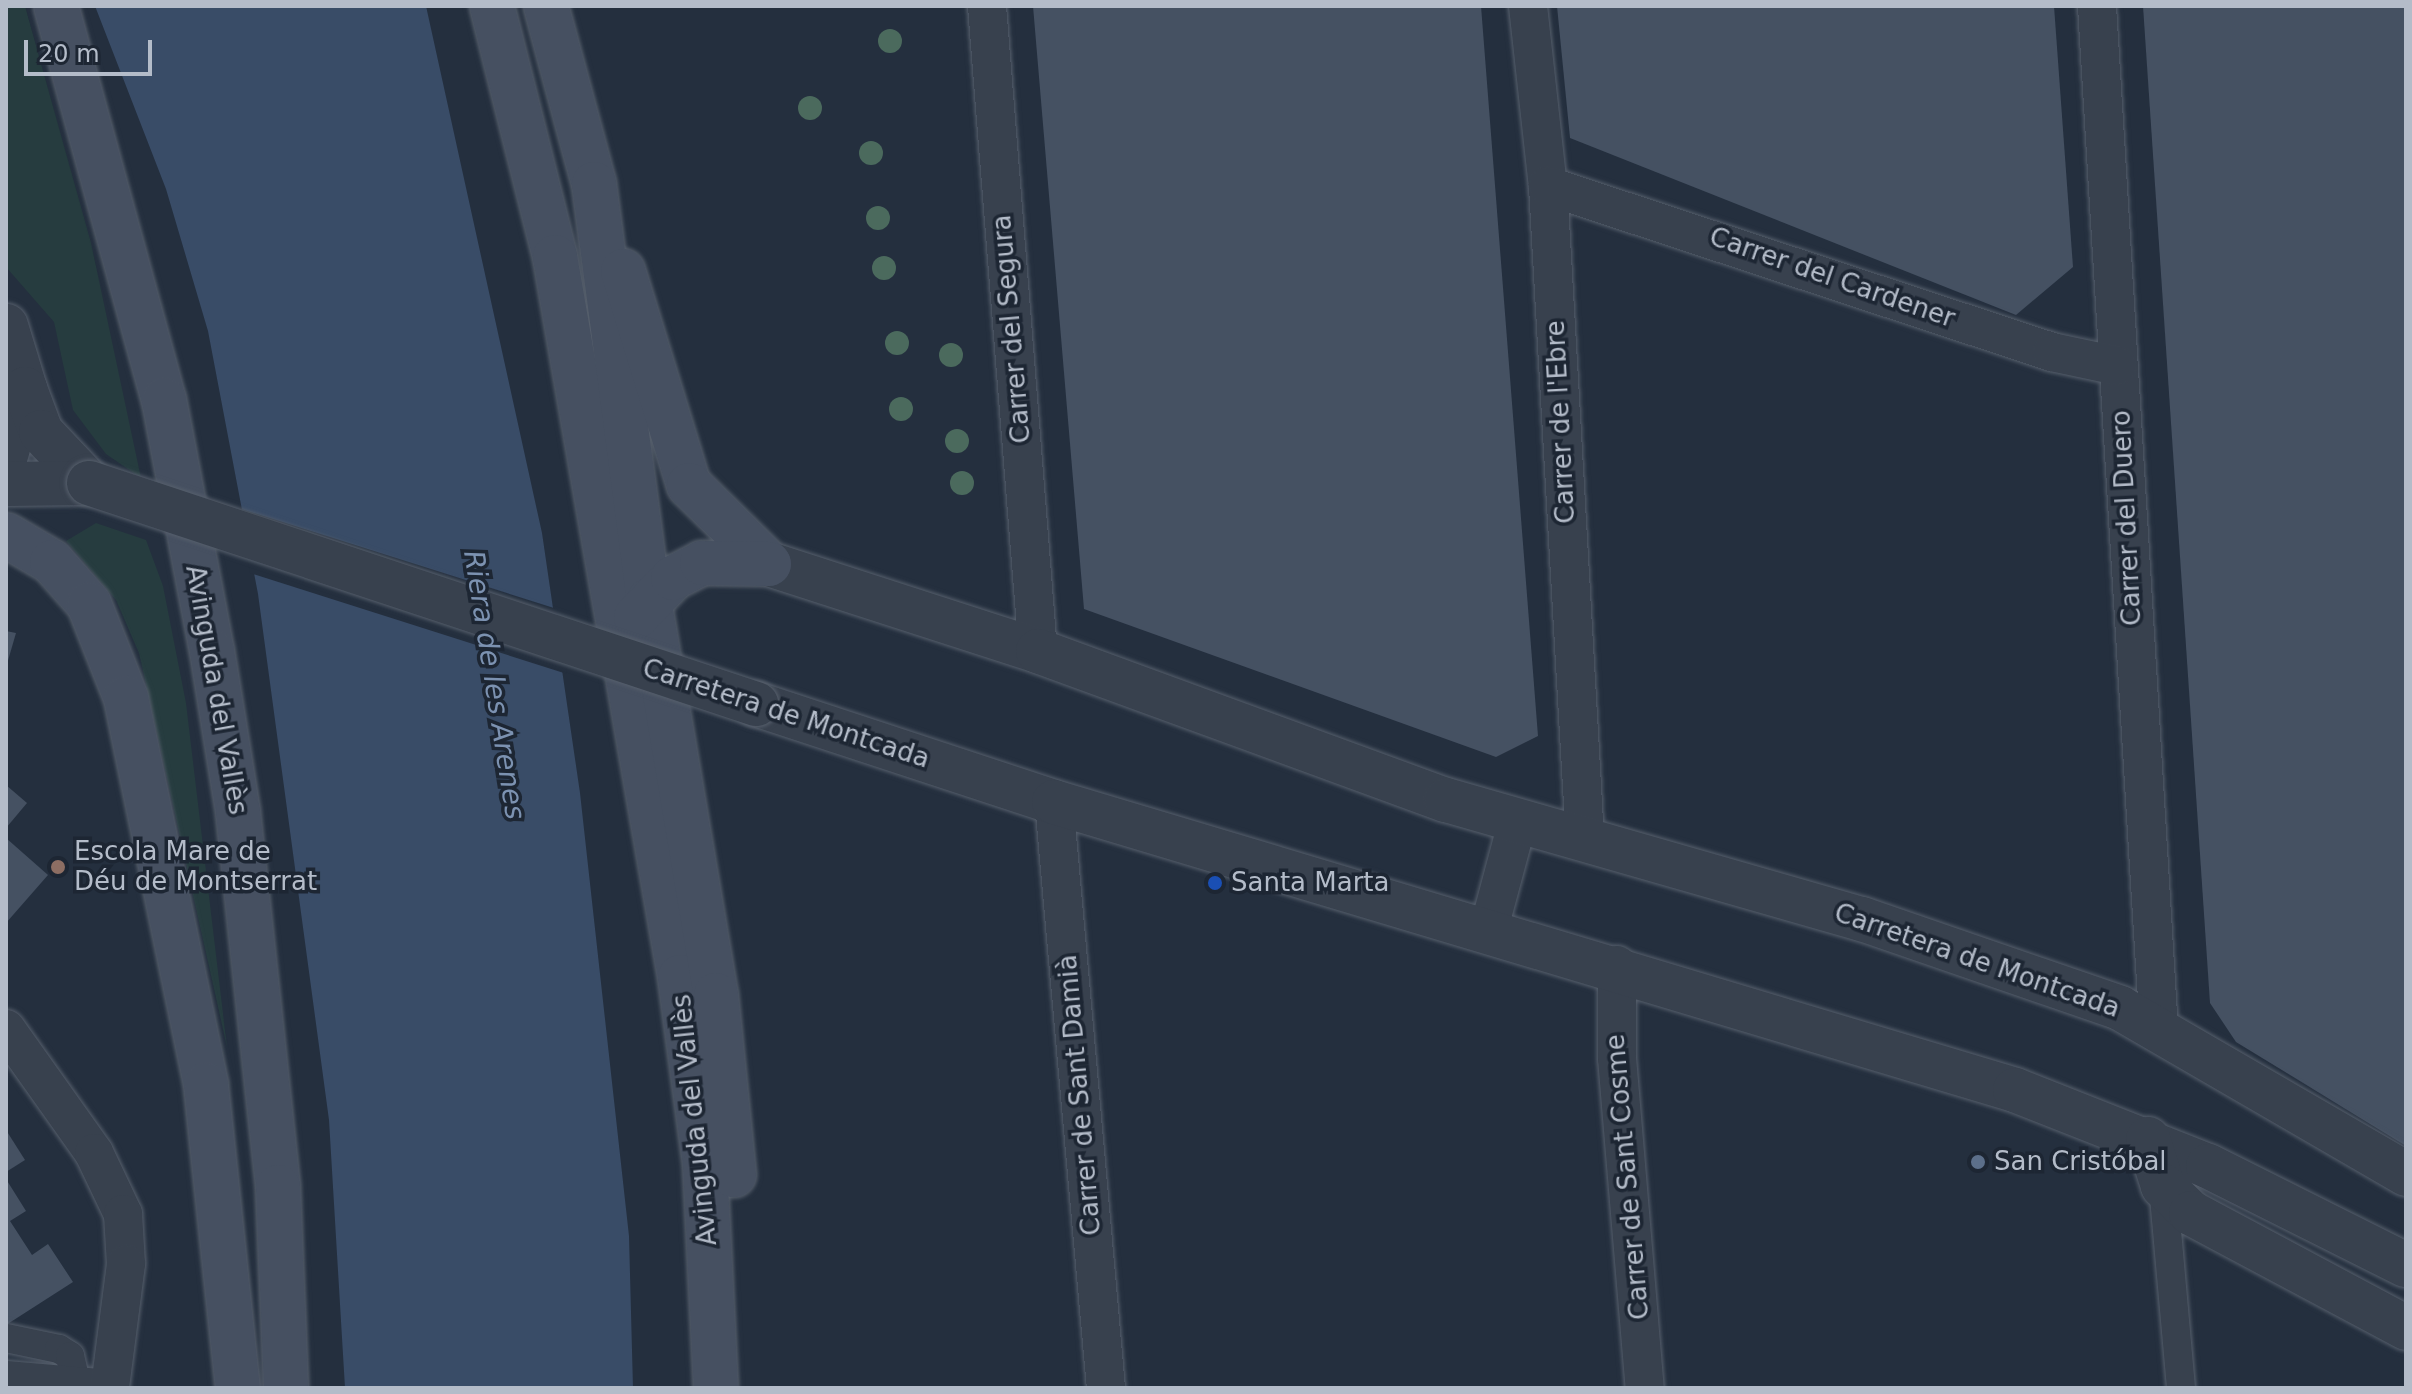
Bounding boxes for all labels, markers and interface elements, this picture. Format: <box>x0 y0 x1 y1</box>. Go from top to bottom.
scale bar <box>28 24 156 74</box>
text: 20 m <box>38 40 100 68</box>
street label: Carrer del Segura <box>986 213 1038 445</box>
street label: Carrer del Cardener <box>1705 221 1959 335</box>
street label: Carrer de l'Ebre <box>1540 320 1582 524</box>
street label: Carrer del Duero <box>2106 409 2148 627</box>
water label: Riera de les Arenes <box>456 548 532 822</box>
street label: Avinguda del Vallès <box>179 563 253 817</box>
street label: Carretera de Montcada <box>639 653 933 775</box>
place label: Escola Mare de Déu de Montserrat <box>74 836 317 898</box>
marker: Escola Mare de Déu de Montserrat <box>49 858 67 876</box>
place label: Santa Marta <box>1231 867 1389 899</box>
marker: Santa Marta <box>1206 874 1224 892</box>
street label: Carretera de Montcada <box>1830 897 2124 1025</box>
street label: Carrer de Sant Damià <box>1052 953 1108 1237</box>
street label: Avinguda del Vallès <box>666 993 724 1247</box>
street label: Carrer de Sant Cosme <box>1600 1033 1656 1321</box>
place label: San Cristóbal <box>1994 1146 2167 1178</box>
marker: San Cristóbal <box>1969 1153 1987 1171</box>

